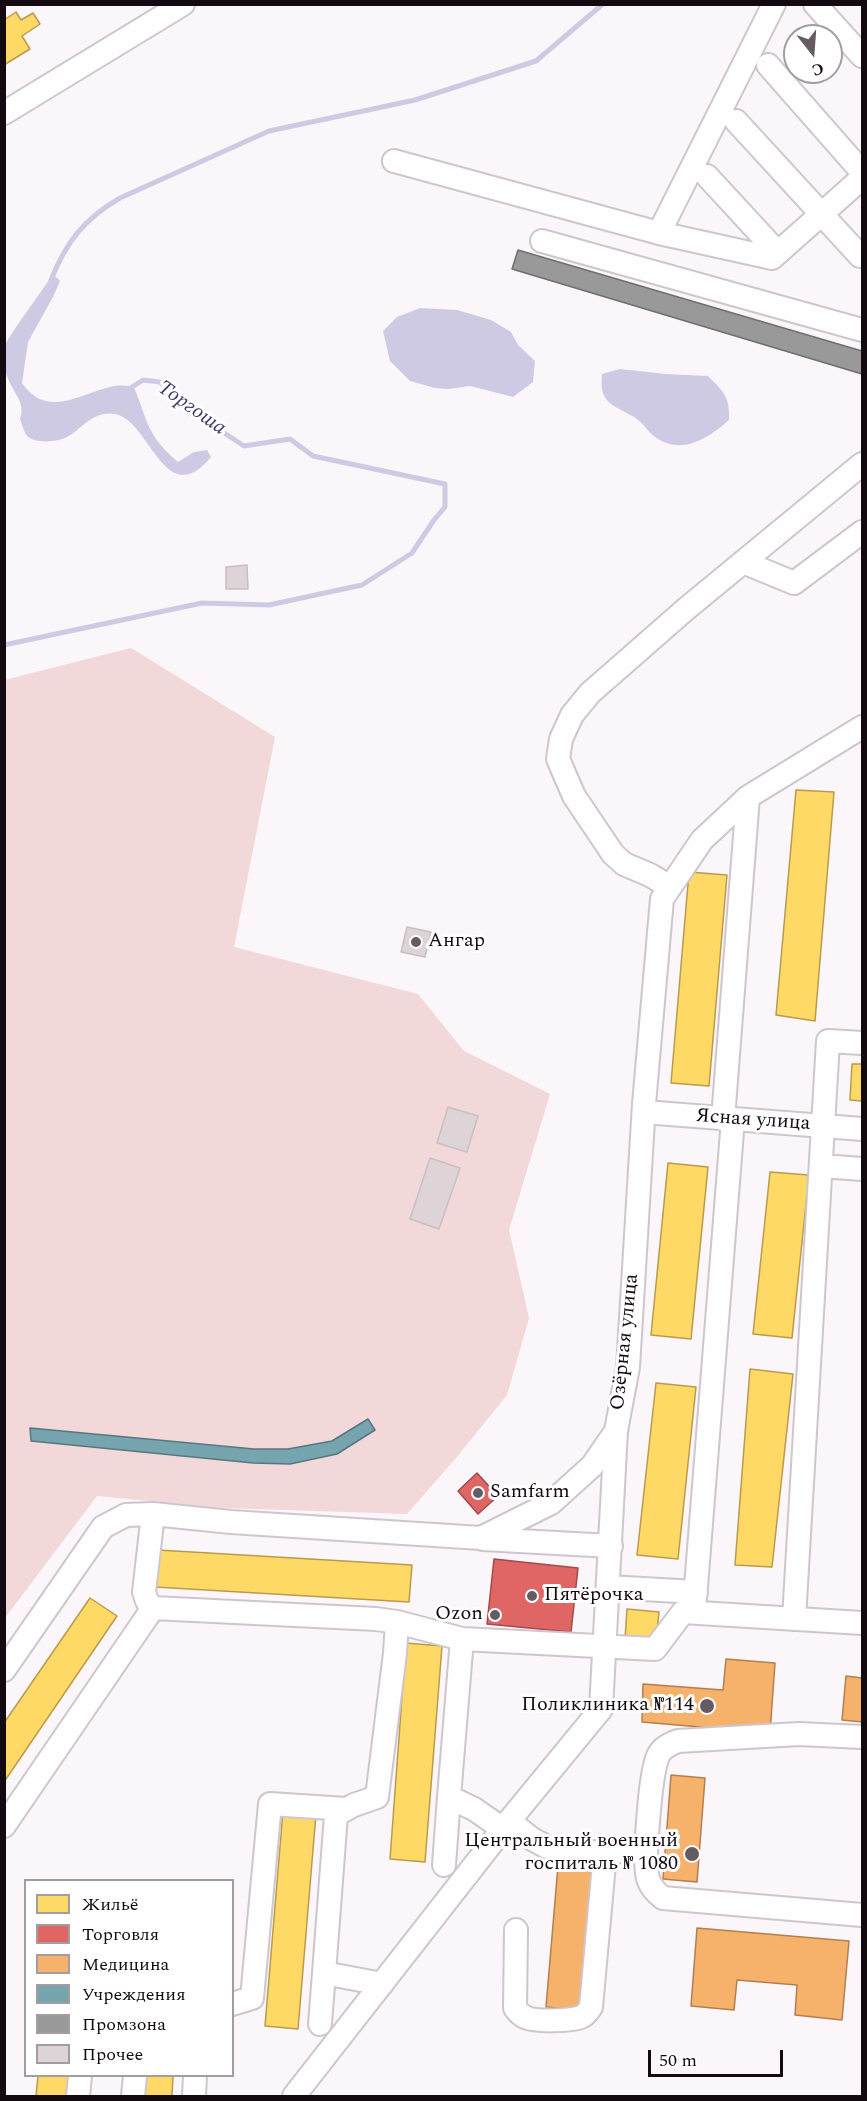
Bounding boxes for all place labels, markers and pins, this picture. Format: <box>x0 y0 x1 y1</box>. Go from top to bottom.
place label: Ангар <box>428 930 485 954</box>
marker: Ангар <box>409 935 423 949</box>
place label: Samfarm <box>490 1481 570 1505</box>
marker: Samfarm <box>471 1486 485 1500</box>
place label: Пятёрочка <box>544 1584 644 1608</box>
marker: Пятёрочка <box>525 1589 539 1603</box>
place label: Ozon <box>435 1603 483 1627</box>
marker: Ozon <box>488 1608 502 1622</box>
place label: Поликлиника №114 <box>521 1694 694 1718</box>
marker: Поликлиника №114 <box>698 1697 716 1715</box>
place label: Центральный военный госпиталь № 1080 <box>464 1830 678 1877</box>
marker: Центральный военный госпиталь № 1080 <box>683 1845 701 1863</box>

